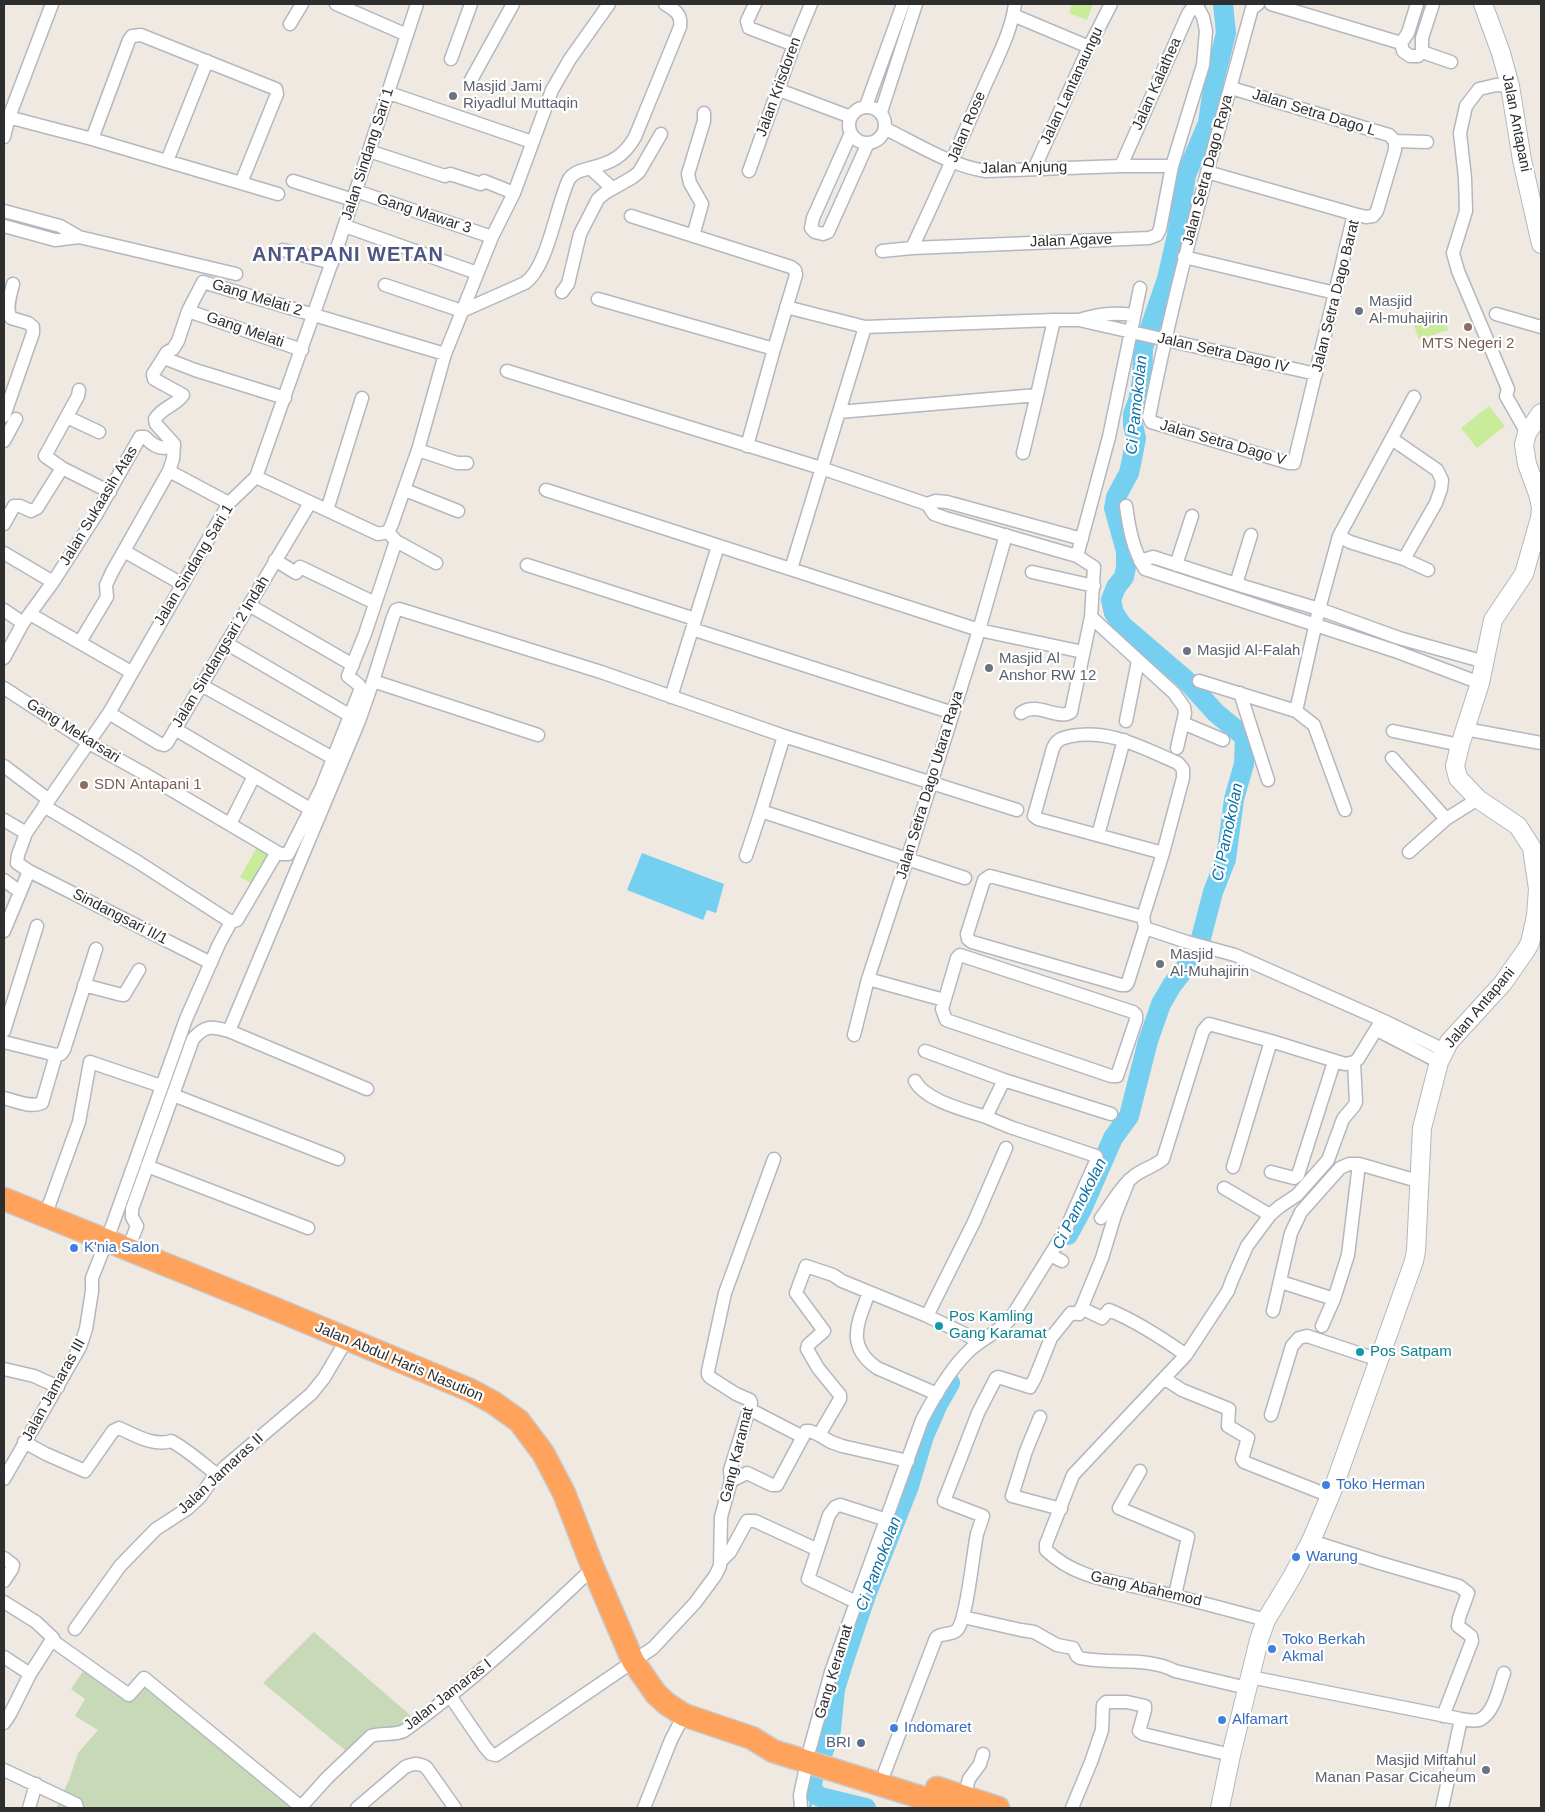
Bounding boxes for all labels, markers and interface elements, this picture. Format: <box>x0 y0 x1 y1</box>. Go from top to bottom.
street label: Jalan Lantanaungu <box>1037 24 1107 148</box>
street label: Jalan Krisdoren <box>753 35 805 139</box>
street label: Jalan Kalathea <box>1129 35 1185 133</box>
street label: Jalan Antapani <box>1498 73 1534 173</box>
place label: Masjid Jami Riyadlul Muttaqin <box>463 78 578 113</box>
street label: Jalan Sindang Sari 1 <box>338 85 398 223</box>
street label: Jalan Setra Dago L <box>1250 86 1378 140</box>
street label: Jalan Rose <box>944 89 990 165</box>
marker: Masjid Jami Riyadlul Muttaqin <box>447 90 459 102</box>
street label: Jalan Setra Dago Raya <box>1179 93 1237 247</box>
street label: Jalan Anjung <box>980 158 1068 178</box>
street label: Gang Mawar 3 <box>374 190 474 238</box>
street label: Jalan Setra Dago Barat <box>1308 218 1364 374</box>
street label: Jalan Agave <box>1029 231 1113 251</box>
district label: ANTAPANI WETAN <box>250 243 446 267</box>
street label: Gang Melati 2 <box>210 276 304 320</box>
place label: Masjid Al-muhajirin <box>1369 293 1448 328</box>
marker: Masjid Al-muhajirin <box>1353 305 1365 317</box>
street label: Gang Melati <box>204 308 286 352</box>
marker: MTS Negeri 2 <box>1462 321 1474 333</box>
street label: Jalan Setra Dago IV <box>1156 329 1290 377</box>
place label: MTS Negeri 2 <box>1422 335 1514 353</box>
water label: Ci Pamokolan <box>1122 354 1152 456</box>
street label: Jalan Setra Dago V <box>1158 416 1288 470</box>
street label: Jalan Sukaasih Atas <box>56 443 142 569</box>
street label: Jalan Sindang Sari 1 <box>151 501 237 629</box>
street label: Jalan Sindangsari 2 Indah <box>169 573 273 731</box>
place label: Masjid Al-Falah <box>1197 642 1300 660</box>
marker: Masjid Al-Falah <box>1181 645 1193 657</box>
place label: Masjid Al Anshor RW 12 <box>999 650 1096 685</box>
marker: Masjid Al Anshor RW 12 <box>983 662 995 674</box>
street label: Jalan Setra Dago Utara Raya <box>893 689 967 881</box>
street label: Gang Mekarsari <box>23 695 123 767</box>
place label: SDN Antapani 1 <box>94 776 202 794</box>
marker: SDN Antapani 1 <box>78 779 90 791</box>
water label: Ci Pamokolan <box>1208 781 1248 883</box>
street label: Sindangsari II/1 <box>69 885 171 949</box>
place label: Masjid Al-Muhajirin <box>1170 946 1249 981</box>
marker: Masjid Al-Muhajirin <box>1154 958 1166 970</box>
street label: Jalan Antapani <box>1441 964 1519 1052</box>
water label: Ci Pamokolan <box>1049 1155 1111 1253</box>
place label: K'nia Salon <box>84 1239 159 1257</box>
marker: K'nia Salon <box>68 1242 80 1254</box>
place label: Pos Kamling Gang Karamat <box>949 1308 1047 1343</box>
street label: Jalan Abdul Haris Nasution <box>312 1318 486 1406</box>
marker: Pos Kamling Gang Karamat <box>933 1320 945 1332</box>
street label: Jalan Jamaras III <box>18 1336 90 1444</box>
place label: Pos Satpam <box>1370 1343 1452 1361</box>
marker: Pos Satpam <box>1354 1346 1366 1358</box>
street label: Gang Karamat <box>716 1405 758 1505</box>
street label: Jalan Jamaras II <box>175 1430 267 1518</box>
place label: Toko Herman <box>1336 1476 1425 1494</box>
marker: Toko Herman <box>1320 1479 1332 1491</box>
water label: Ci Pamokolan <box>852 1514 906 1614</box>
place label: Warung <box>1306 1548 1358 1566</box>
marker: Warung <box>1290 1551 1302 1563</box>
street label: Gang Abahemod <box>1089 1567 1203 1611</box>
street label: Gang Keramat <box>811 1623 857 1721</box>
place label: Toko Berkah Akmal <box>1282 1631 1365 1666</box>
marker: Toko Berkah Akmal <box>1266 1643 1278 1655</box>
street label: Jalan Jamaras I <box>401 1655 495 1735</box>
place label: Alfamart <box>1232 1711 1288 1729</box>
marker: Alfamart <box>1216 1714 1228 1726</box>
place label: Indomaret <box>904 1719 972 1737</box>
marker: Indomaret <box>888 1722 900 1734</box>
place label: BRI <box>826 1734 851 1752</box>
marker: BRI <box>855 1737 867 1749</box>
place label: Masjid Miftahul Manan Pasar Cicaheum <box>1315 1752 1476 1787</box>
marker: Masjid Miftahul Manan Pasar Cicaheum <box>1480 1764 1492 1776</box>

